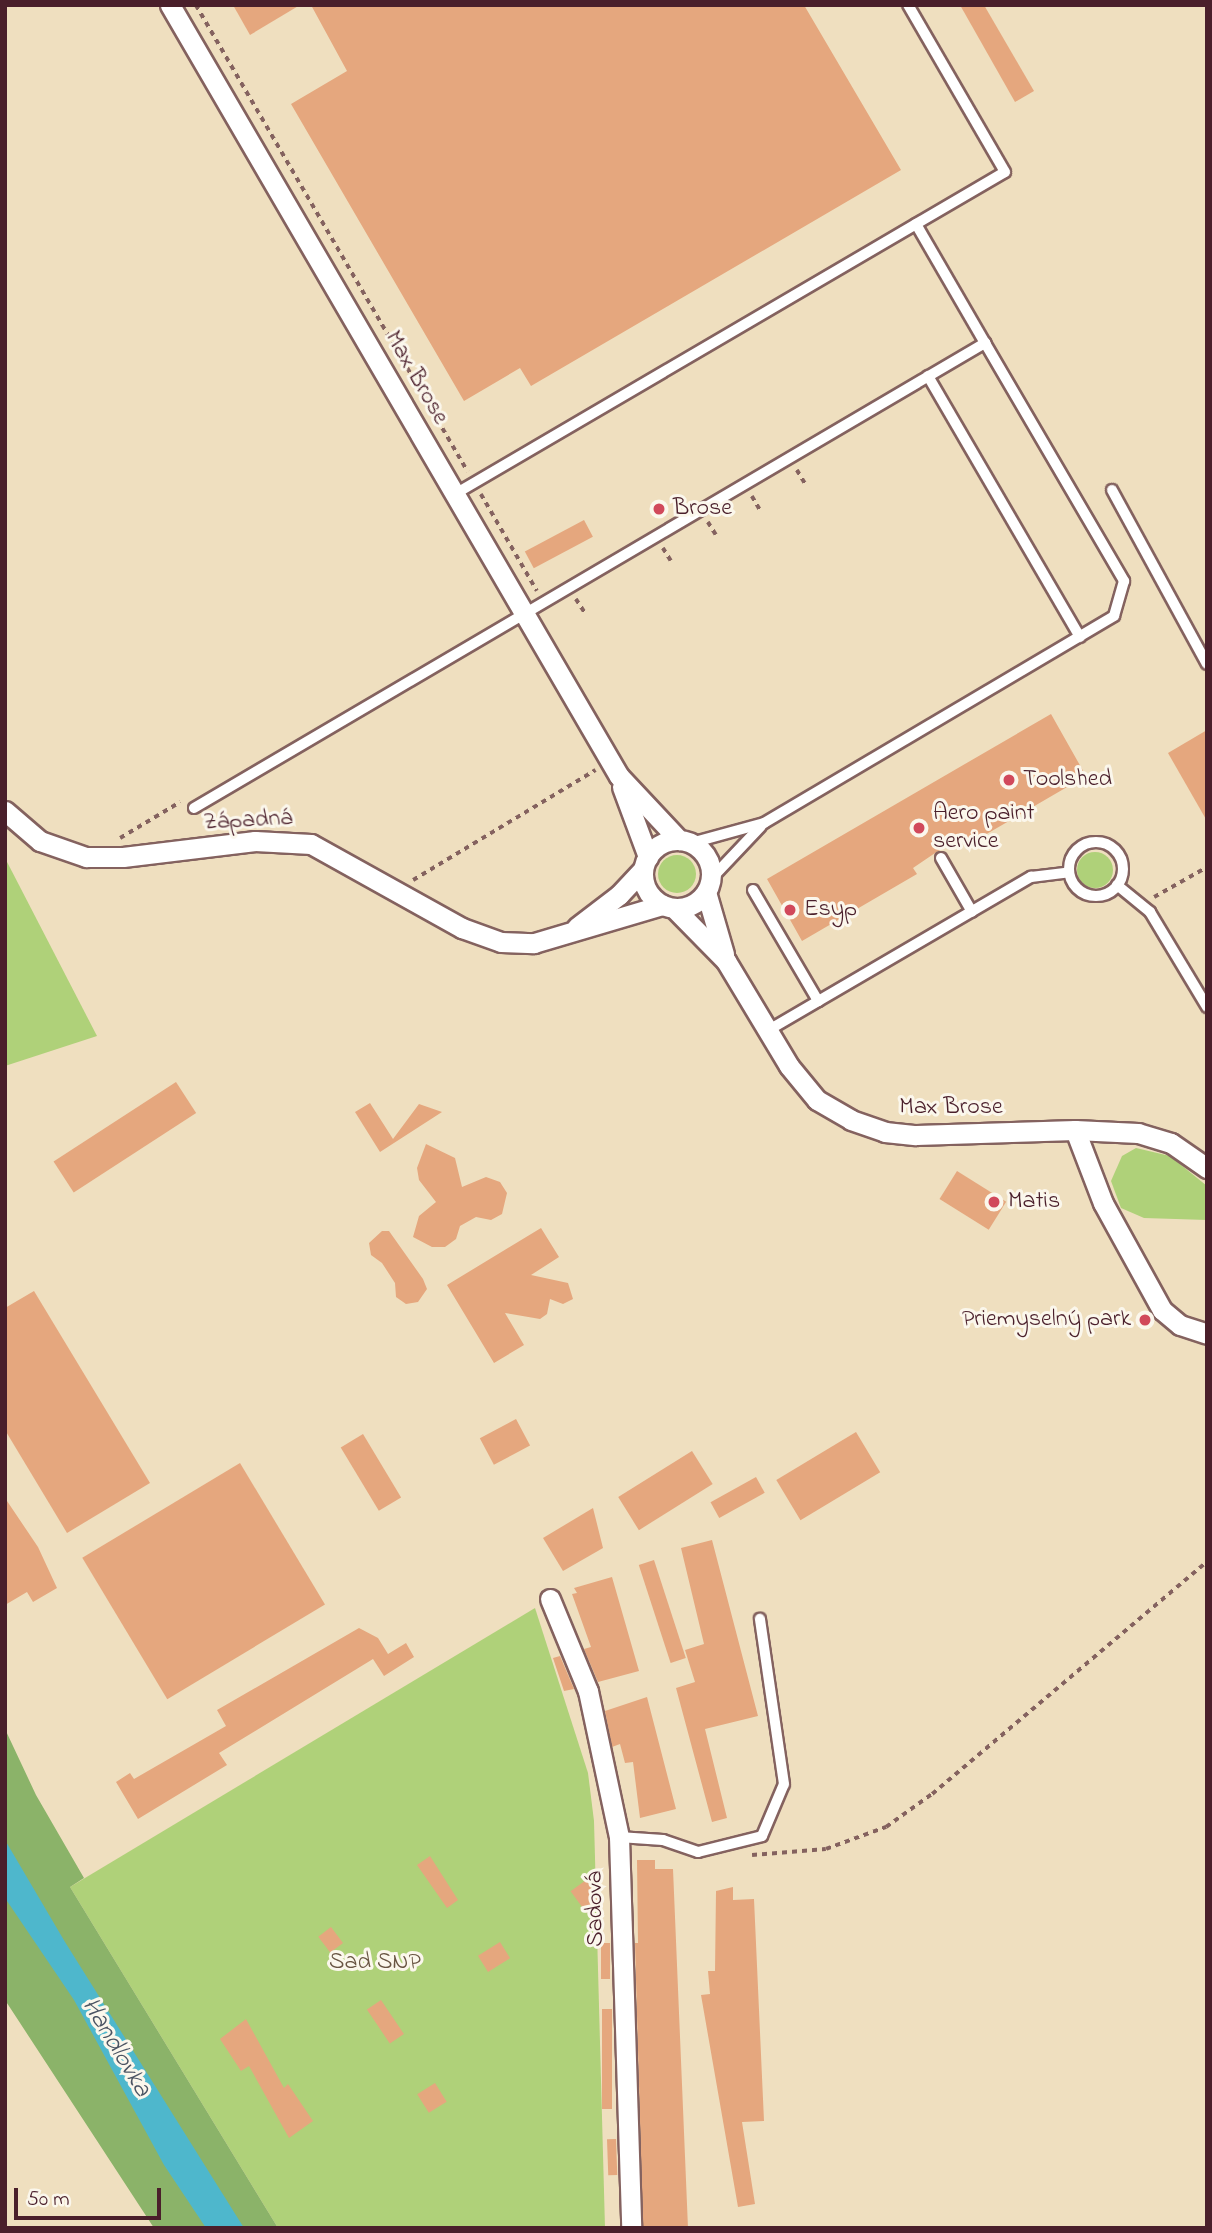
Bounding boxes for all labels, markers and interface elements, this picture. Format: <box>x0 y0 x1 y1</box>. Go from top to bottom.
street label: Max Brose <box>378 326 454 430</box>
place label: Brose <box>673 495 732 523</box>
marker: Brose <box>651 501 667 517</box>
place label: Toolshed <box>1023 766 1112 794</box>
marker: Toolshed <box>1001 772 1017 788</box>
place label: Aero paint service <box>933 800 1035 856</box>
street label: Západná <box>203 804 293 838</box>
marker: Aero paint service <box>911 820 927 836</box>
place label: Esyp <box>804 896 857 924</box>
marker: Esyp <box>782 902 798 918</box>
street label: Max Brose <box>899 1094 1003 1122</box>
place label: Matis <box>1008 1188 1060 1216</box>
marker: Matis <box>986 1194 1002 1210</box>
place label: Priemyselný park <box>962 1306 1131 1334</box>
marker: Priemyselný park <box>1137 1312 1153 1328</box>
street label: Sadová <box>581 1871 611 1947</box>
park label: Sad SNP <box>329 1949 421 1977</box>
water label: Handlovka <box>73 1993 157 2103</box>
scale bar <box>18 2174 164 2218</box>
text: 50 m <box>27 2185 70 2215</box>

